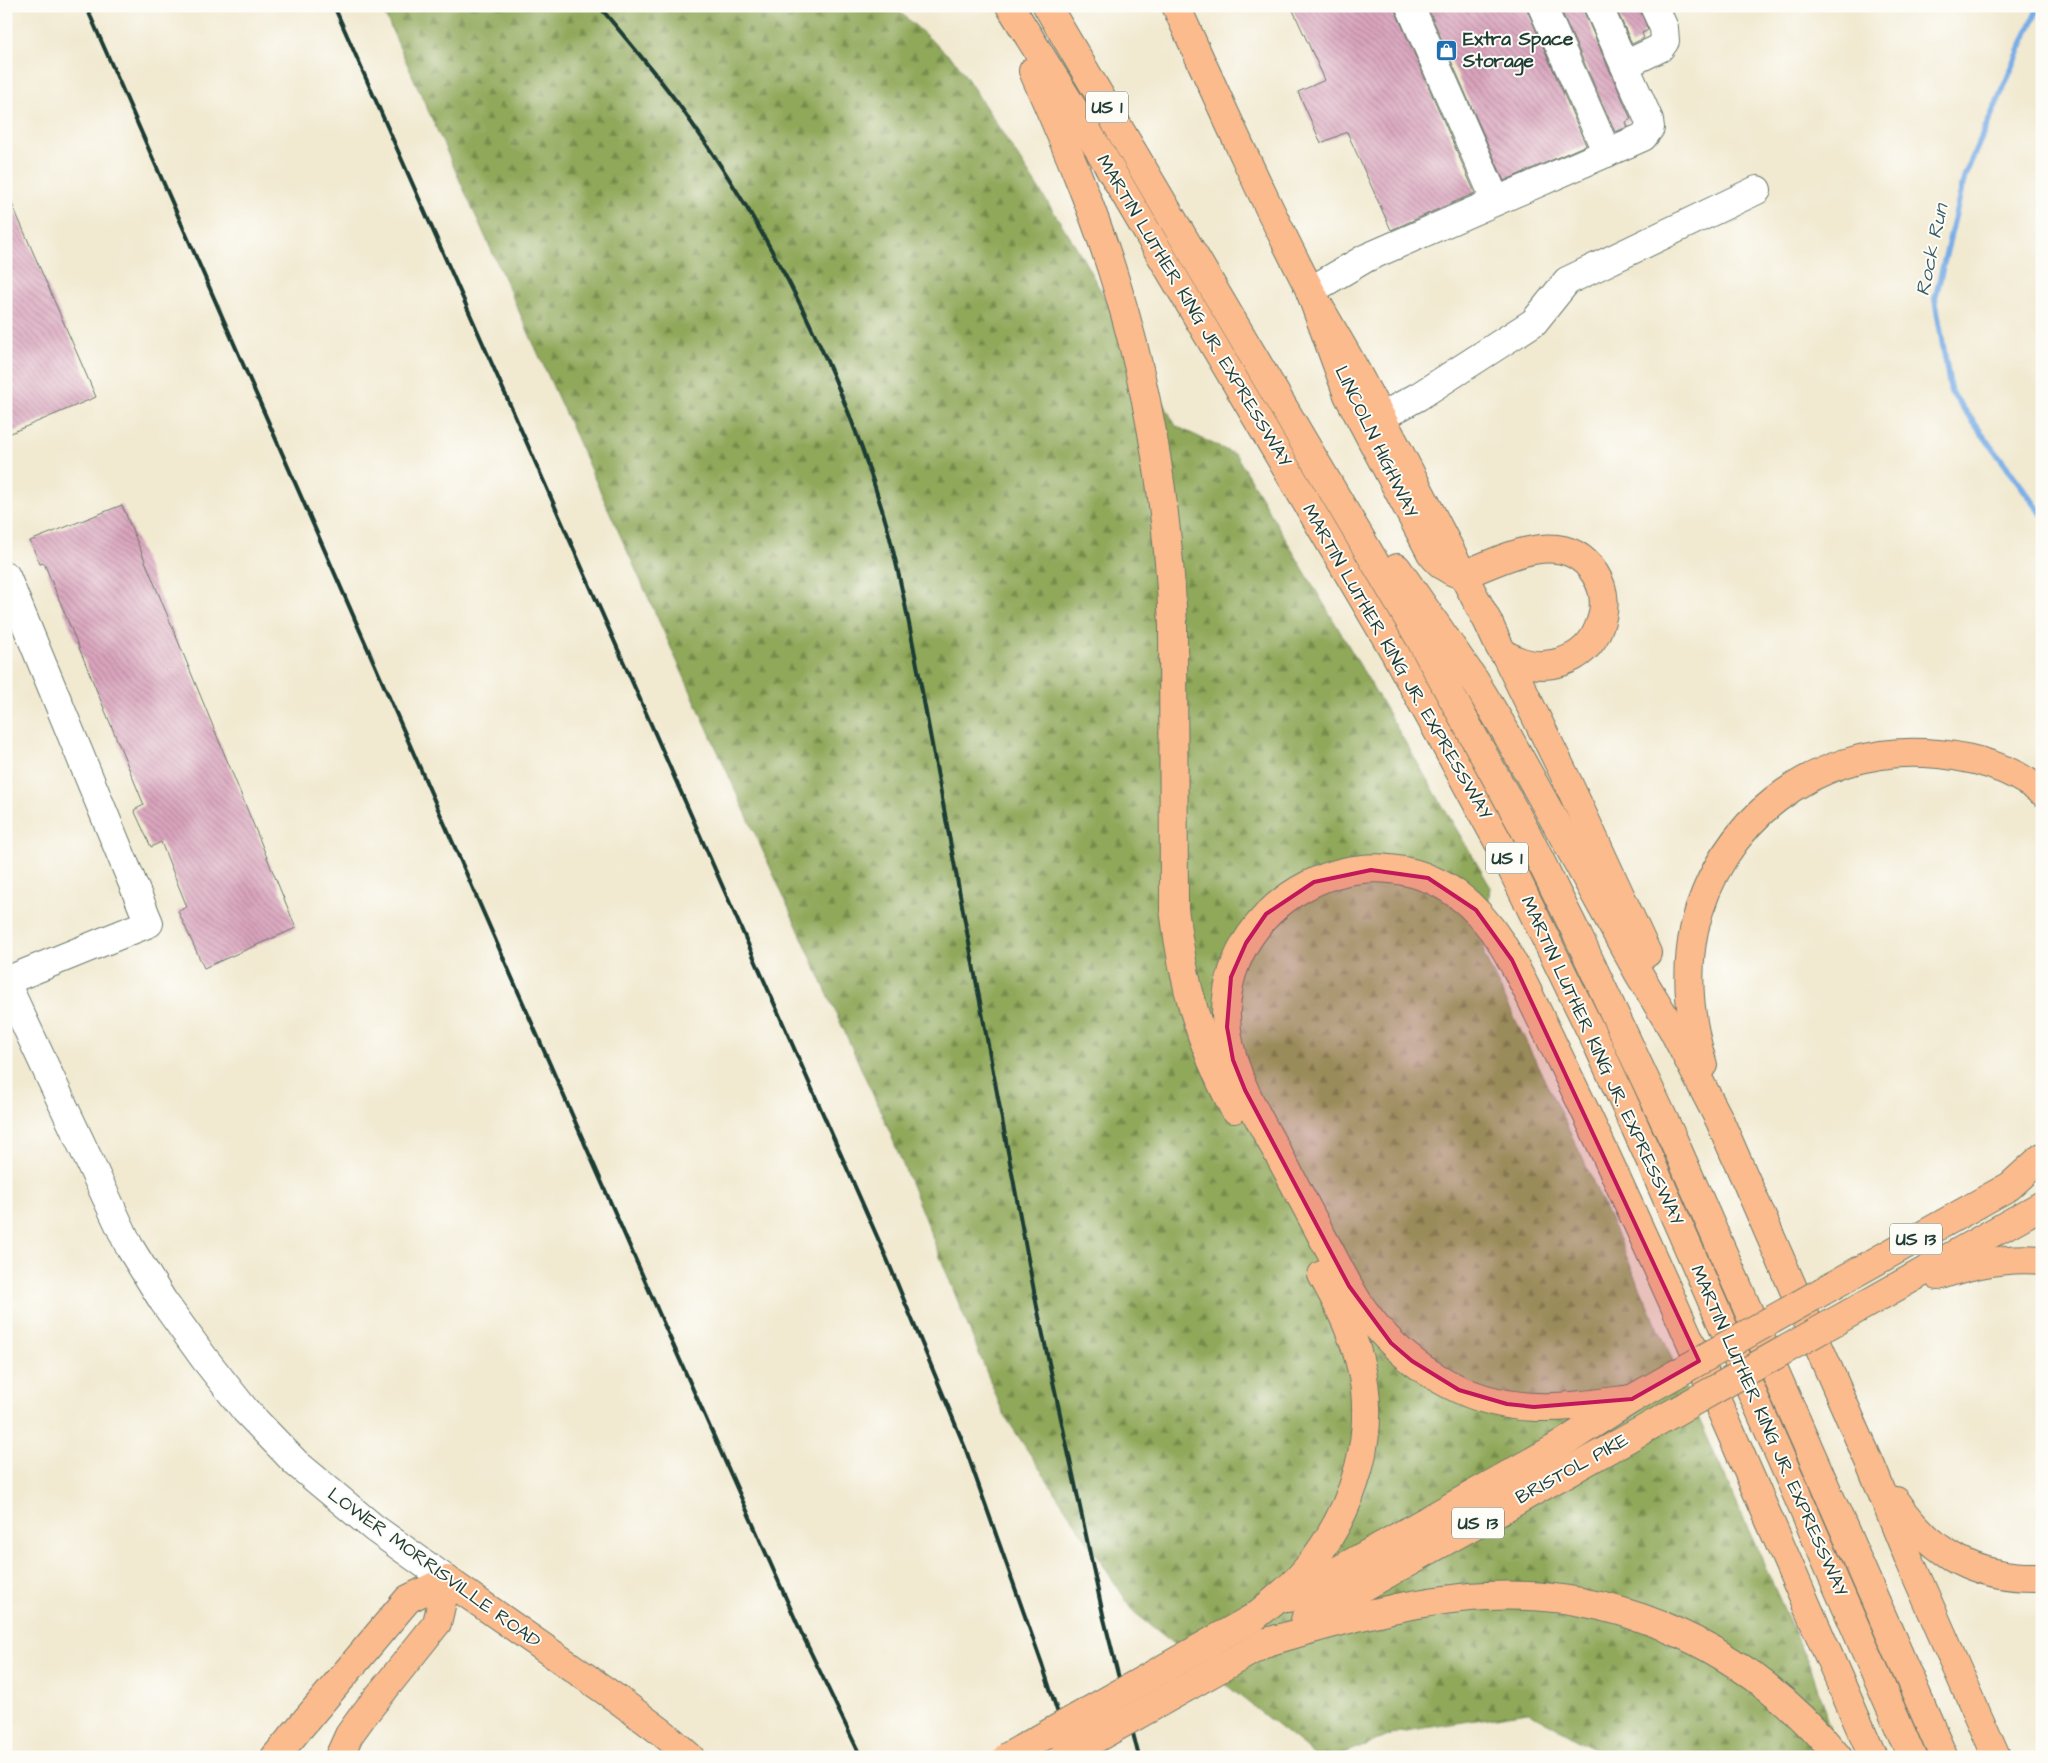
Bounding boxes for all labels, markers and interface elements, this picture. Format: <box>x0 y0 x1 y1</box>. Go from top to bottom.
place label: Extra Space Storage <box>1462 26 1574 76</box>
shop icon: Extra Space Storage <box>1435 38 1459 62</box>
road number: US 1 <box>1086 91 1128 122</box>
street label: MARTIN LUTHER KING JR. EXPRESSWAY <box>1090 150 1298 472</box>
water label: Rock Run <box>1909 200 1956 298</box>
street label: LINCOLN HIGHWAY <box>1327 361 1425 523</box>
street label: MARTIN LUTHER KING JR. EXPRESSWAY <box>1295 499 1499 825</box>
road number: US 1 <box>1486 842 1528 874</box>
street label: MARTIN LUTHER KING JR. EXPRESSWAY <box>1514 892 1690 1230</box>
road number: US 13 <box>1890 1224 1942 1254</box>
street label: MARTIN LUTHER KING JR. EXPRESSWAY <box>1683 1261 1855 1601</box>
street label: BRISTOL PIKE <box>1511 1427 1633 1511</box>
street label: LOWER MORRISVILLE ROAD <box>322 1481 546 1655</box>
road number: US 13 <box>1452 1508 1504 1539</box>

